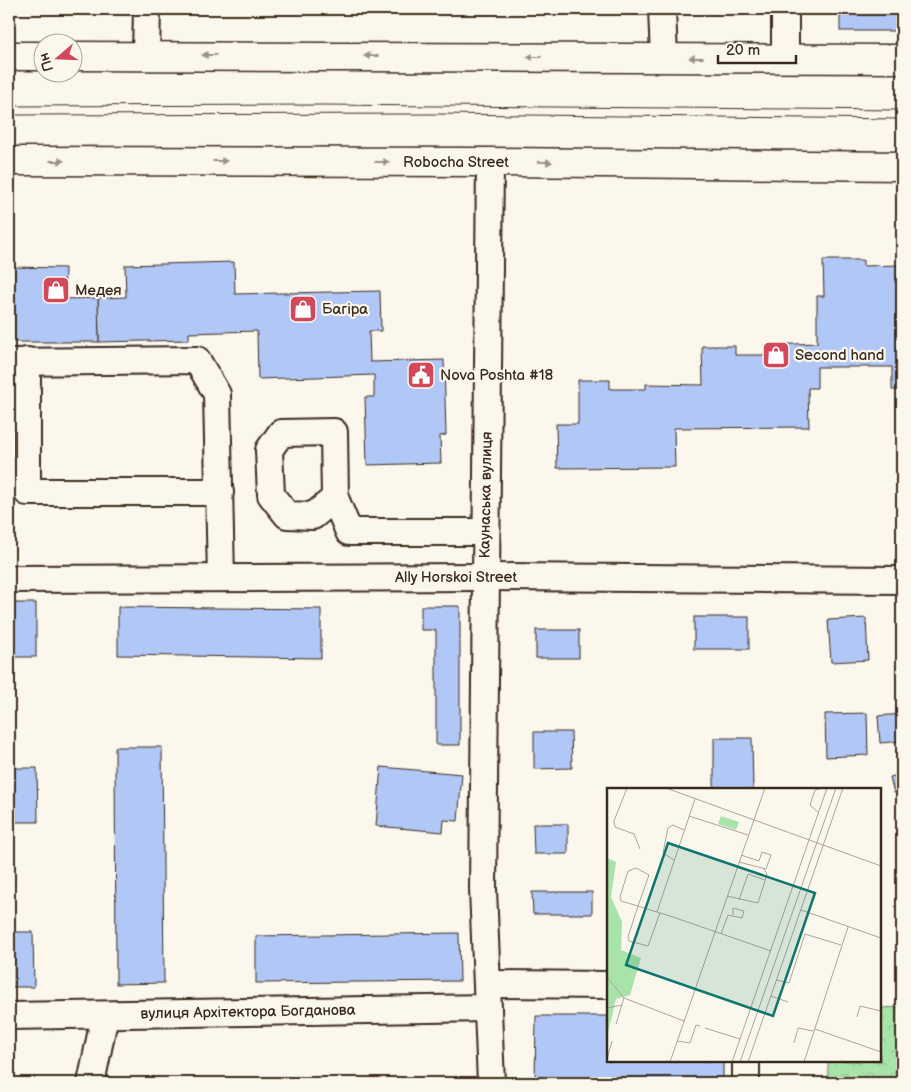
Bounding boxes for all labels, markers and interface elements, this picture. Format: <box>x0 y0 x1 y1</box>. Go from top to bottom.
north arrow <box>32 32 82 82</box>
scale bar <box>718 32 796 64</box>
text: 20 m <box>726 41 760 60</box>
text: Пн <box>35 50 57 74</box>
one-way arrow <box>200 51 216 59</box>
one-way arrow <box>363 52 379 60</box>
one-way arrow <box>525 53 541 61</box>
one-way arrow <box>688 54 704 62</box>
street label: Robocha Street <box>403 153 509 172</box>
one-way arrow <box>50 157 66 165</box>
one-way arrow <box>212 157 228 165</box>
one-way arrow <box>375 158 391 166</box>
one-way arrow <box>537 158 553 166</box>
shop icon: Медея <box>41 275 71 305</box>
place label: Медея <box>75 281 122 300</box>
shop icon: Багіра <box>288 294 318 324</box>
place label: Багіра <box>322 300 368 319</box>
shop icon: Second hand <box>761 340 791 370</box>
place label: Second hand <box>795 346 884 365</box>
public building icon: Nova Poshta #18 <box>406 360 436 390</box>
place label: Nova Poshta #18 <box>440 366 554 385</box>
street label: Каунаська вулиця <box>475 431 497 559</box>
street label: Ally Horskoi Street <box>395 568 517 587</box>
inset map <box>607 788 881 1062</box>
street label: вулиця Архітектора Богданова <box>140 1001 356 1023</box>

